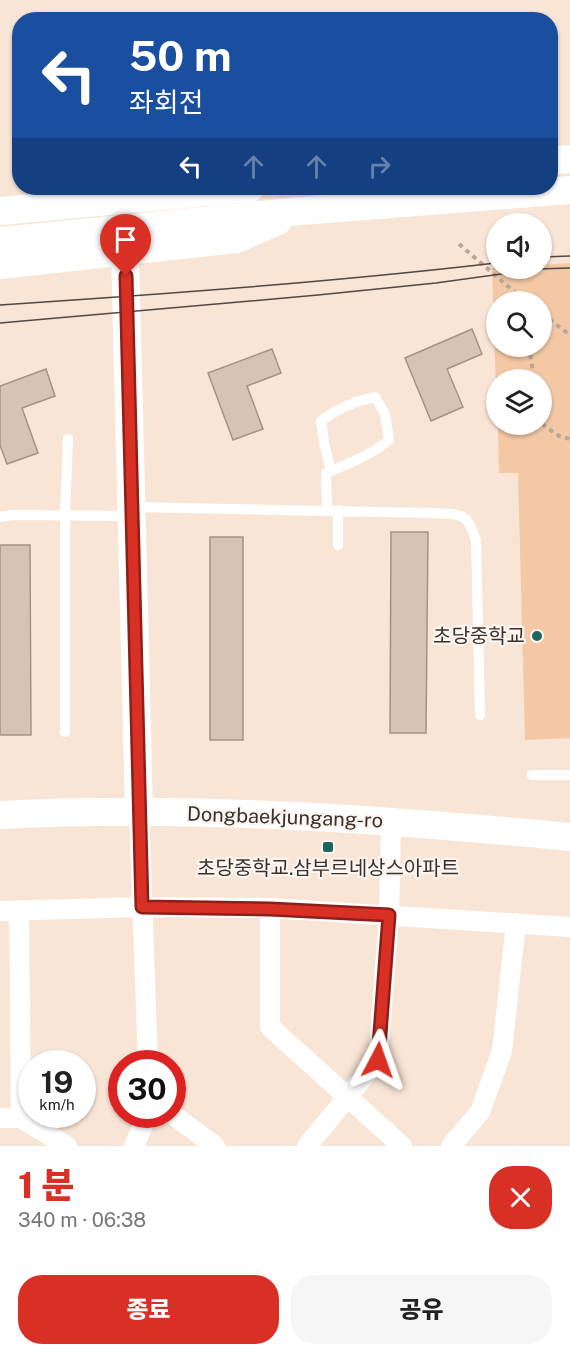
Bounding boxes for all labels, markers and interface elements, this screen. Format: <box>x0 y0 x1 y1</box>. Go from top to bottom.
text: 50 m <box>129 31 232 80</box>
icon: left <box>30 36 108 114</box>
text: 좌회전 <box>129 86 204 118</box>
icon: left <box>174 150 207 183</box>
icon: ahead <box>237 150 270 183</box>
icon: ahead <box>300 150 333 183</box>
icon: right <box>363 150 396 183</box>
map controls <box>486 213 552 435</box>
button: sound <box>486 213 552 279</box>
pin <box>100 214 151 276</box>
icon: arrive <box>109 223 142 256</box>
button: search <box>486 291 552 357</box>
button: layers <box>486 369 552 435</box>
place label: 초당중학교 <box>433 624 525 648</box>
marker: 초당중학교 <box>530 629 544 643</box>
street label: Dongbaekjungang-ro <box>187 802 383 832</box>
marker: 초당중학교.삼부르네상스아파트 <box>321 840 335 854</box>
place label: 초당중학교.삼부르네상스아파트 <box>197 856 459 880</box>
position arrow <box>346 1028 410 1092</box>
speed limit sign: 30 <box>108 1050 186 1128</box>
text: 19 <box>41 1064 73 1100</box>
text: km/h <box>39 1096 75 1113</box>
text: 1 분 <box>18 1164 75 1206</box>
button: close <box>489 1166 552 1229</box>
text: 340 m · 06:38 <box>18 1208 146 1232</box>
button: 종료 <box>18 1275 279 1344</box>
button: 공유 <box>291 1275 552 1344</box>

